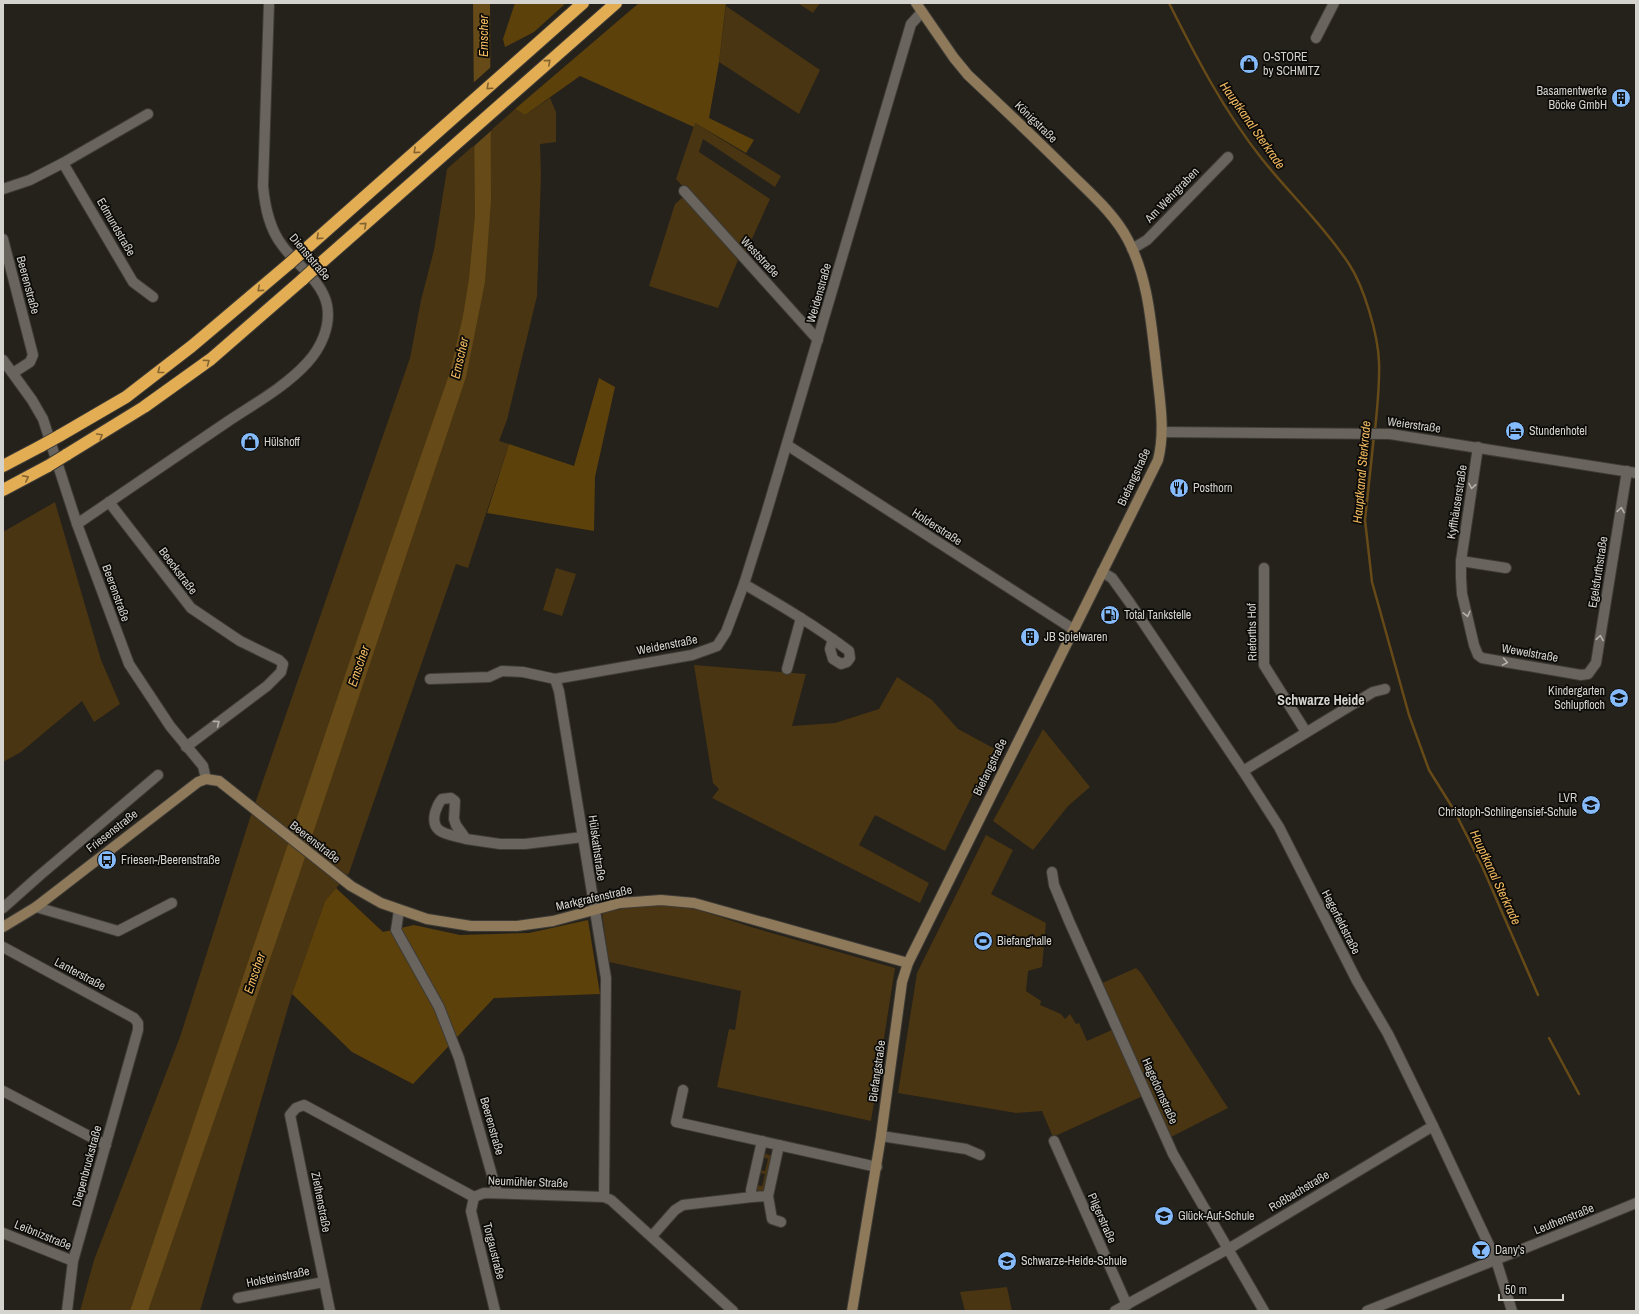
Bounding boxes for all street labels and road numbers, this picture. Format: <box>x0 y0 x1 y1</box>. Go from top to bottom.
street label: Königstraße <box>1011 98 1061 146</box>
street label: Am Wehrgraben <box>1141 164 1203 227</box>
street label: Edmundstraße <box>93 195 139 259</box>
street label: Dienststraße <box>286 230 334 284</box>
street label: Weststraße <box>737 233 783 281</box>
street label: Beerenstraße <box>13 254 43 316</box>
street label: Weidenstraße <box>803 261 835 325</box>
street label: Weierstraße <box>1386 413 1442 437</box>
street label: Biefangstraße <box>1114 446 1154 508</box>
street label: Kyffhäuserstraße <box>1443 464 1471 540</box>
street label: Holderstraße <box>909 505 965 549</box>
street label: Egelsfurthstraße <box>1584 535 1612 609</box>
street label: Beeckstraße <box>155 544 201 598</box>
street label: Beerenstraße <box>98 562 134 624</box>
street label: Rieforths Hof <box>1243 603 1261 661</box>
street label: Weidenstraße <box>635 631 699 659</box>
street label: Wewelstraße <box>1500 640 1560 666</box>
street label: Biefangstraße <box>969 736 1011 798</box>
street label: Friesenstraße <box>83 806 141 856</box>
street label: Hülskathstraße <box>584 814 610 882</box>
street label: Beerenstraße <box>287 817 343 867</box>
street label: Markgrafenstraße <box>554 881 634 915</box>
street label: Hegerfeldstraße <box>1318 887 1364 957</box>
street label: Lanterstraße <box>52 954 108 994</box>
street label: Biefangstraße <box>865 1039 889 1103</box>
street label: Hagedornstraße <box>1138 1055 1182 1127</box>
street label: Beerenstraße <box>476 1095 508 1157</box>
street label: Diepenbruckstraße <box>68 1124 106 1208</box>
street label: Roßbachstraße <box>1266 1167 1332 1215</box>
street label: Ziethenstraße <box>307 1170 335 1234</box>
street label: Neumühler Straße <box>488 1173 568 1191</box>
street label: Pilgerstraße <box>1084 1190 1120 1246</box>
street label: Leuthenstraße <box>1532 1200 1596 1238</box>
street label: Leibnizstraße <box>12 1216 74 1254</box>
street label: Torgaustraße <box>479 1221 509 1281</box>
street label: Holsteinstraße <box>245 1263 311 1291</box>

